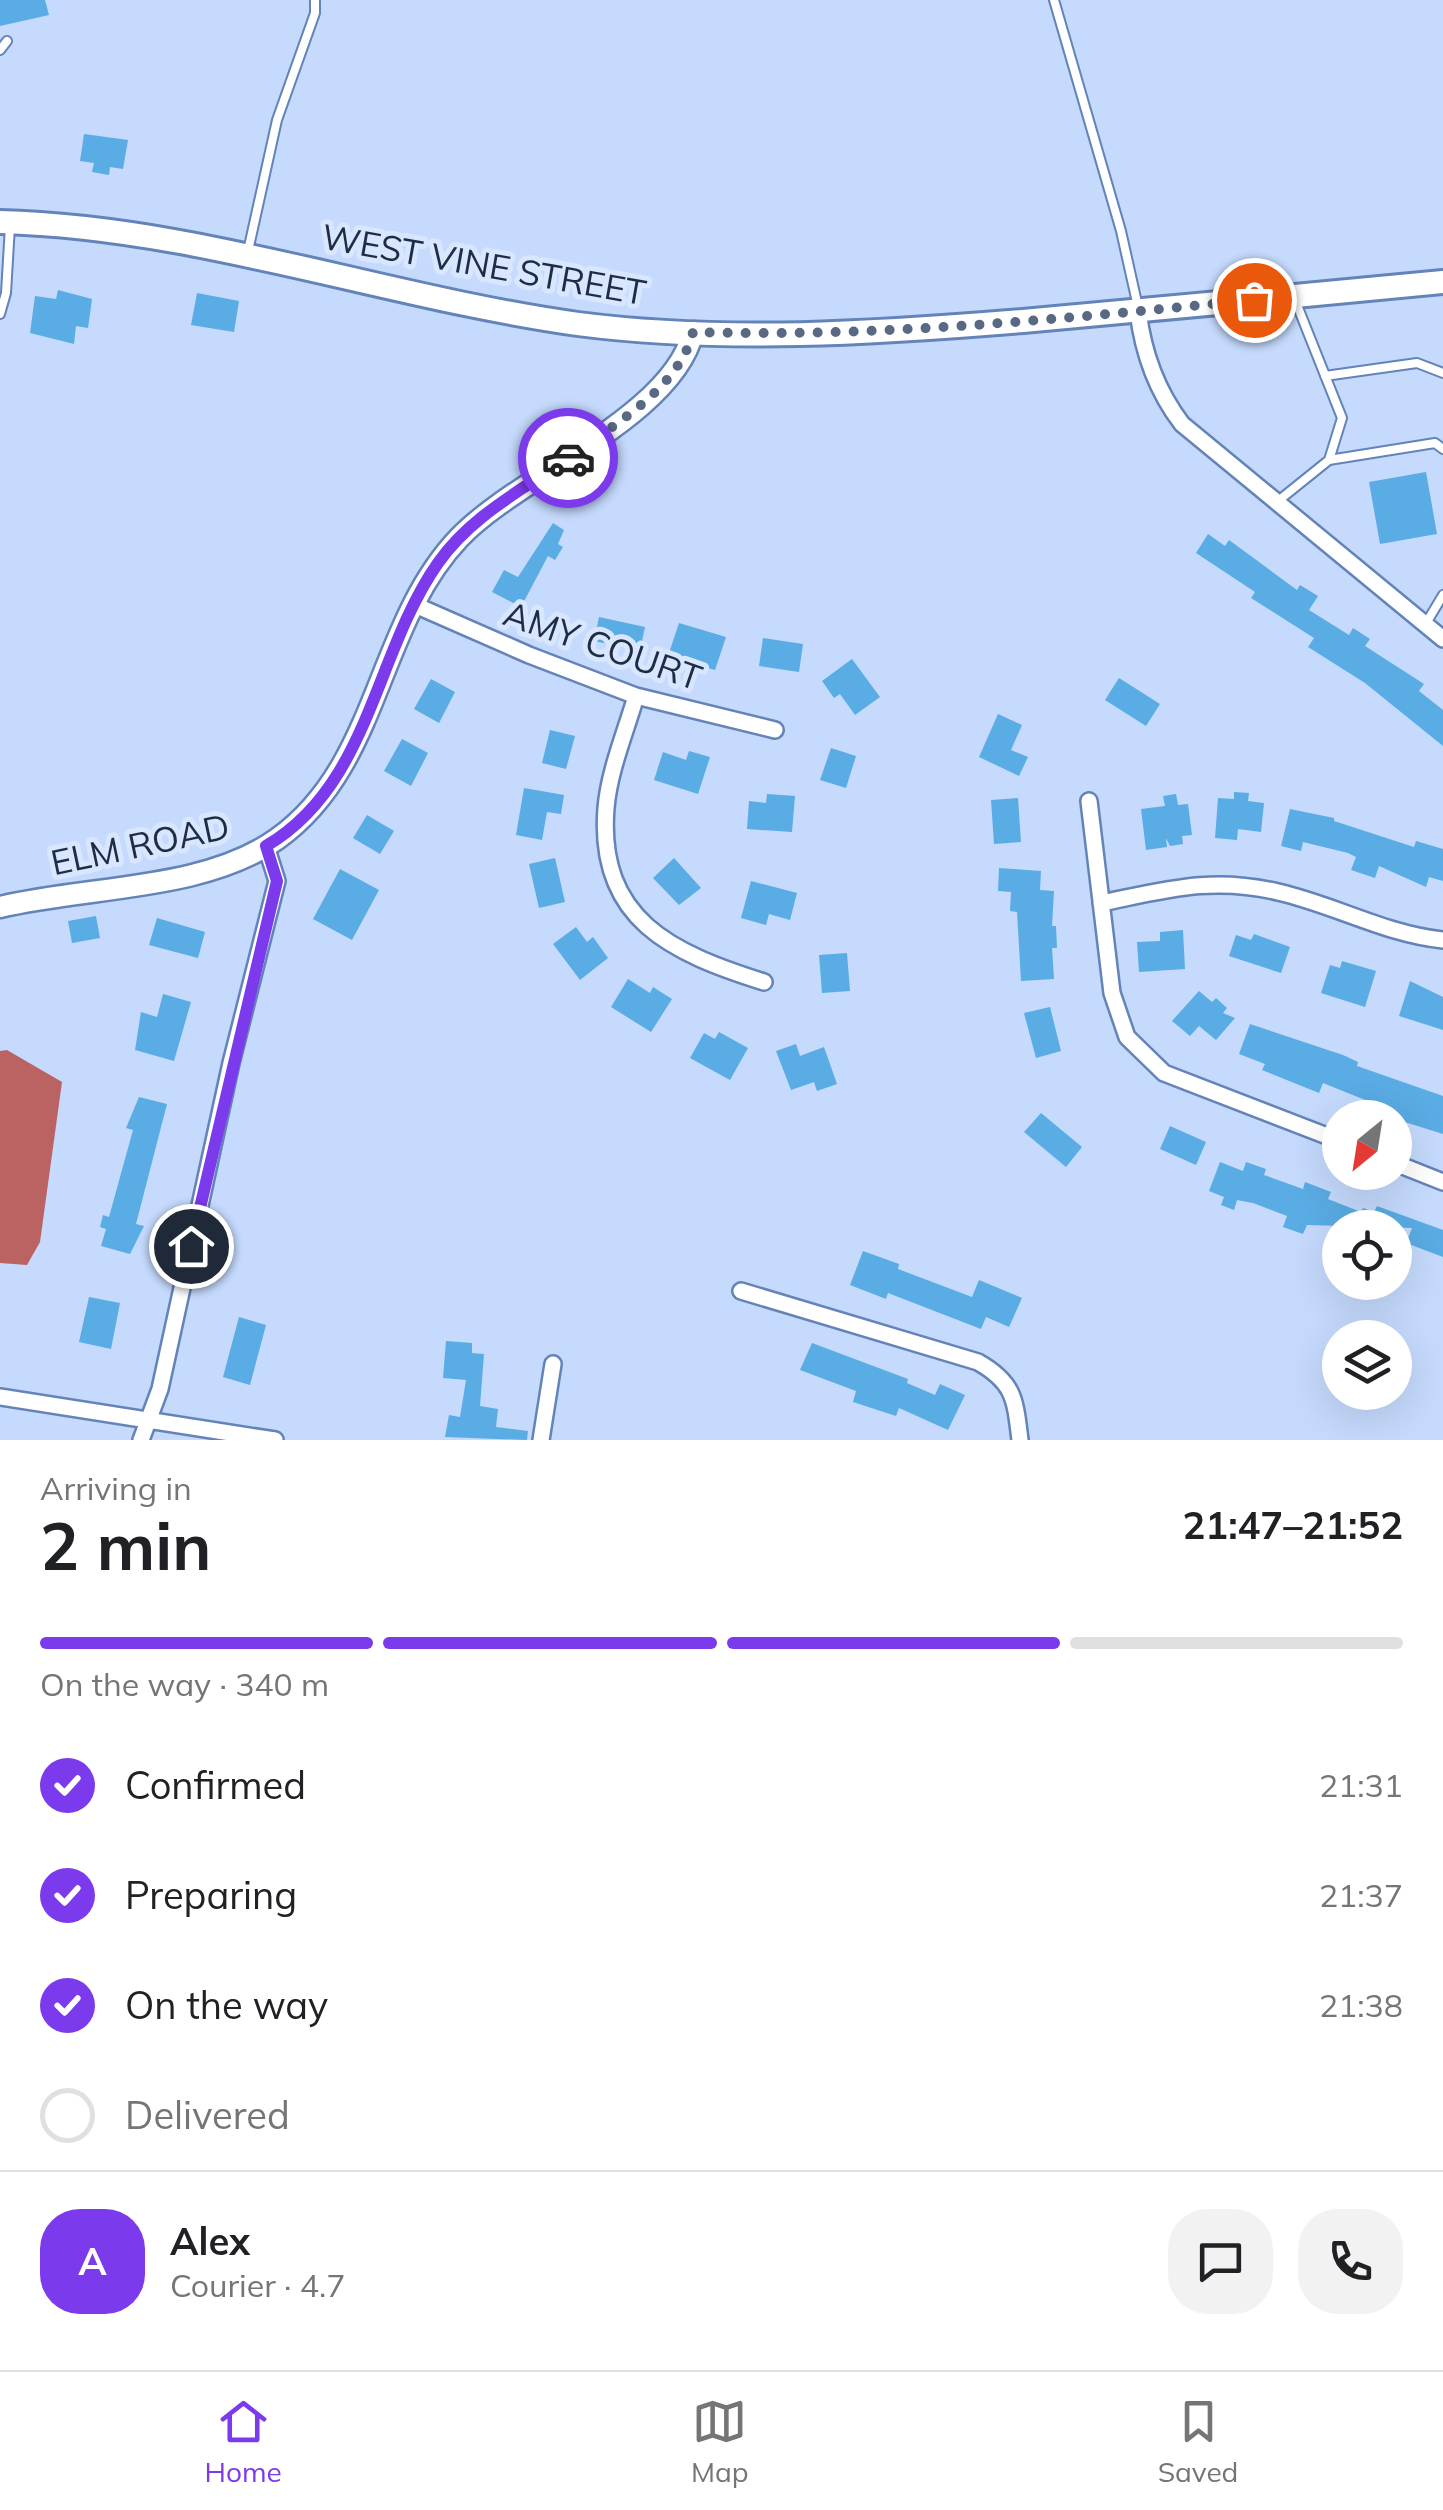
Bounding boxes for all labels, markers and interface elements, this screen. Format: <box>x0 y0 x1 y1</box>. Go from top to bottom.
street label: WEST VINE STREET <box>318 214 650 314</box>
pin <box>1212 258 1297 343</box>
icon: bag <box>1227 273 1282 328</box>
courier <box>518 408 618 508</box>
icon: car <box>541 431 596 486</box>
street label: AMY COURT <box>498 591 708 699</box>
street label: ELM ROAD <box>47 804 233 884</box>
north arrow <box>1322 1100 1412 1190</box>
map controls <box>1322 1100 1412 1410</box>
pin <box>149 1204 234 1289</box>
button: locate <box>1322 1210 1412 1300</box>
icon: home <box>164 1219 219 1274</box>
button: layers <box>1322 1320 1412 1410</box>
text: Arriving in <box>40 1468 192 1508</box>
text: 21:47–21:52 <box>1183 1501 1403 1549</box>
text: 2 min <box>40 1505 211 1586</box>
text: On the way · 340 m <box>40 1664 329 1704</box>
icon: check <box>40 1758 95 1813</box>
text: Confirmed <box>125 1761 306 1809</box>
text: 21:31 <box>1319 1765 1403 1805</box>
icon: check <box>40 1868 95 1923</box>
text: Preparing <box>125 1871 297 1919</box>
text: 21:37 <box>1319 1875 1403 1915</box>
icon: check <box>40 1978 95 2033</box>
text: On the way <box>125 1981 328 2029</box>
text: 21:38 <box>1319 1985 1403 2025</box>
text: Delivered <box>125 2091 290 2139</box>
button: chat <box>1168 2209 1273 2314</box>
button: phone <box>1298 2209 1403 2314</box>
text: Alex <box>170 2217 250 2265</box>
text: A <box>78 2237 107 2285</box>
text: Courier · 4.7 <box>170 2265 346 2305</box>
tab: Home <box>205 2394 282 2489</box>
tab: Map <box>691 2394 749 2489</box>
tab: Saved <box>1158 2394 1238 2489</box>

